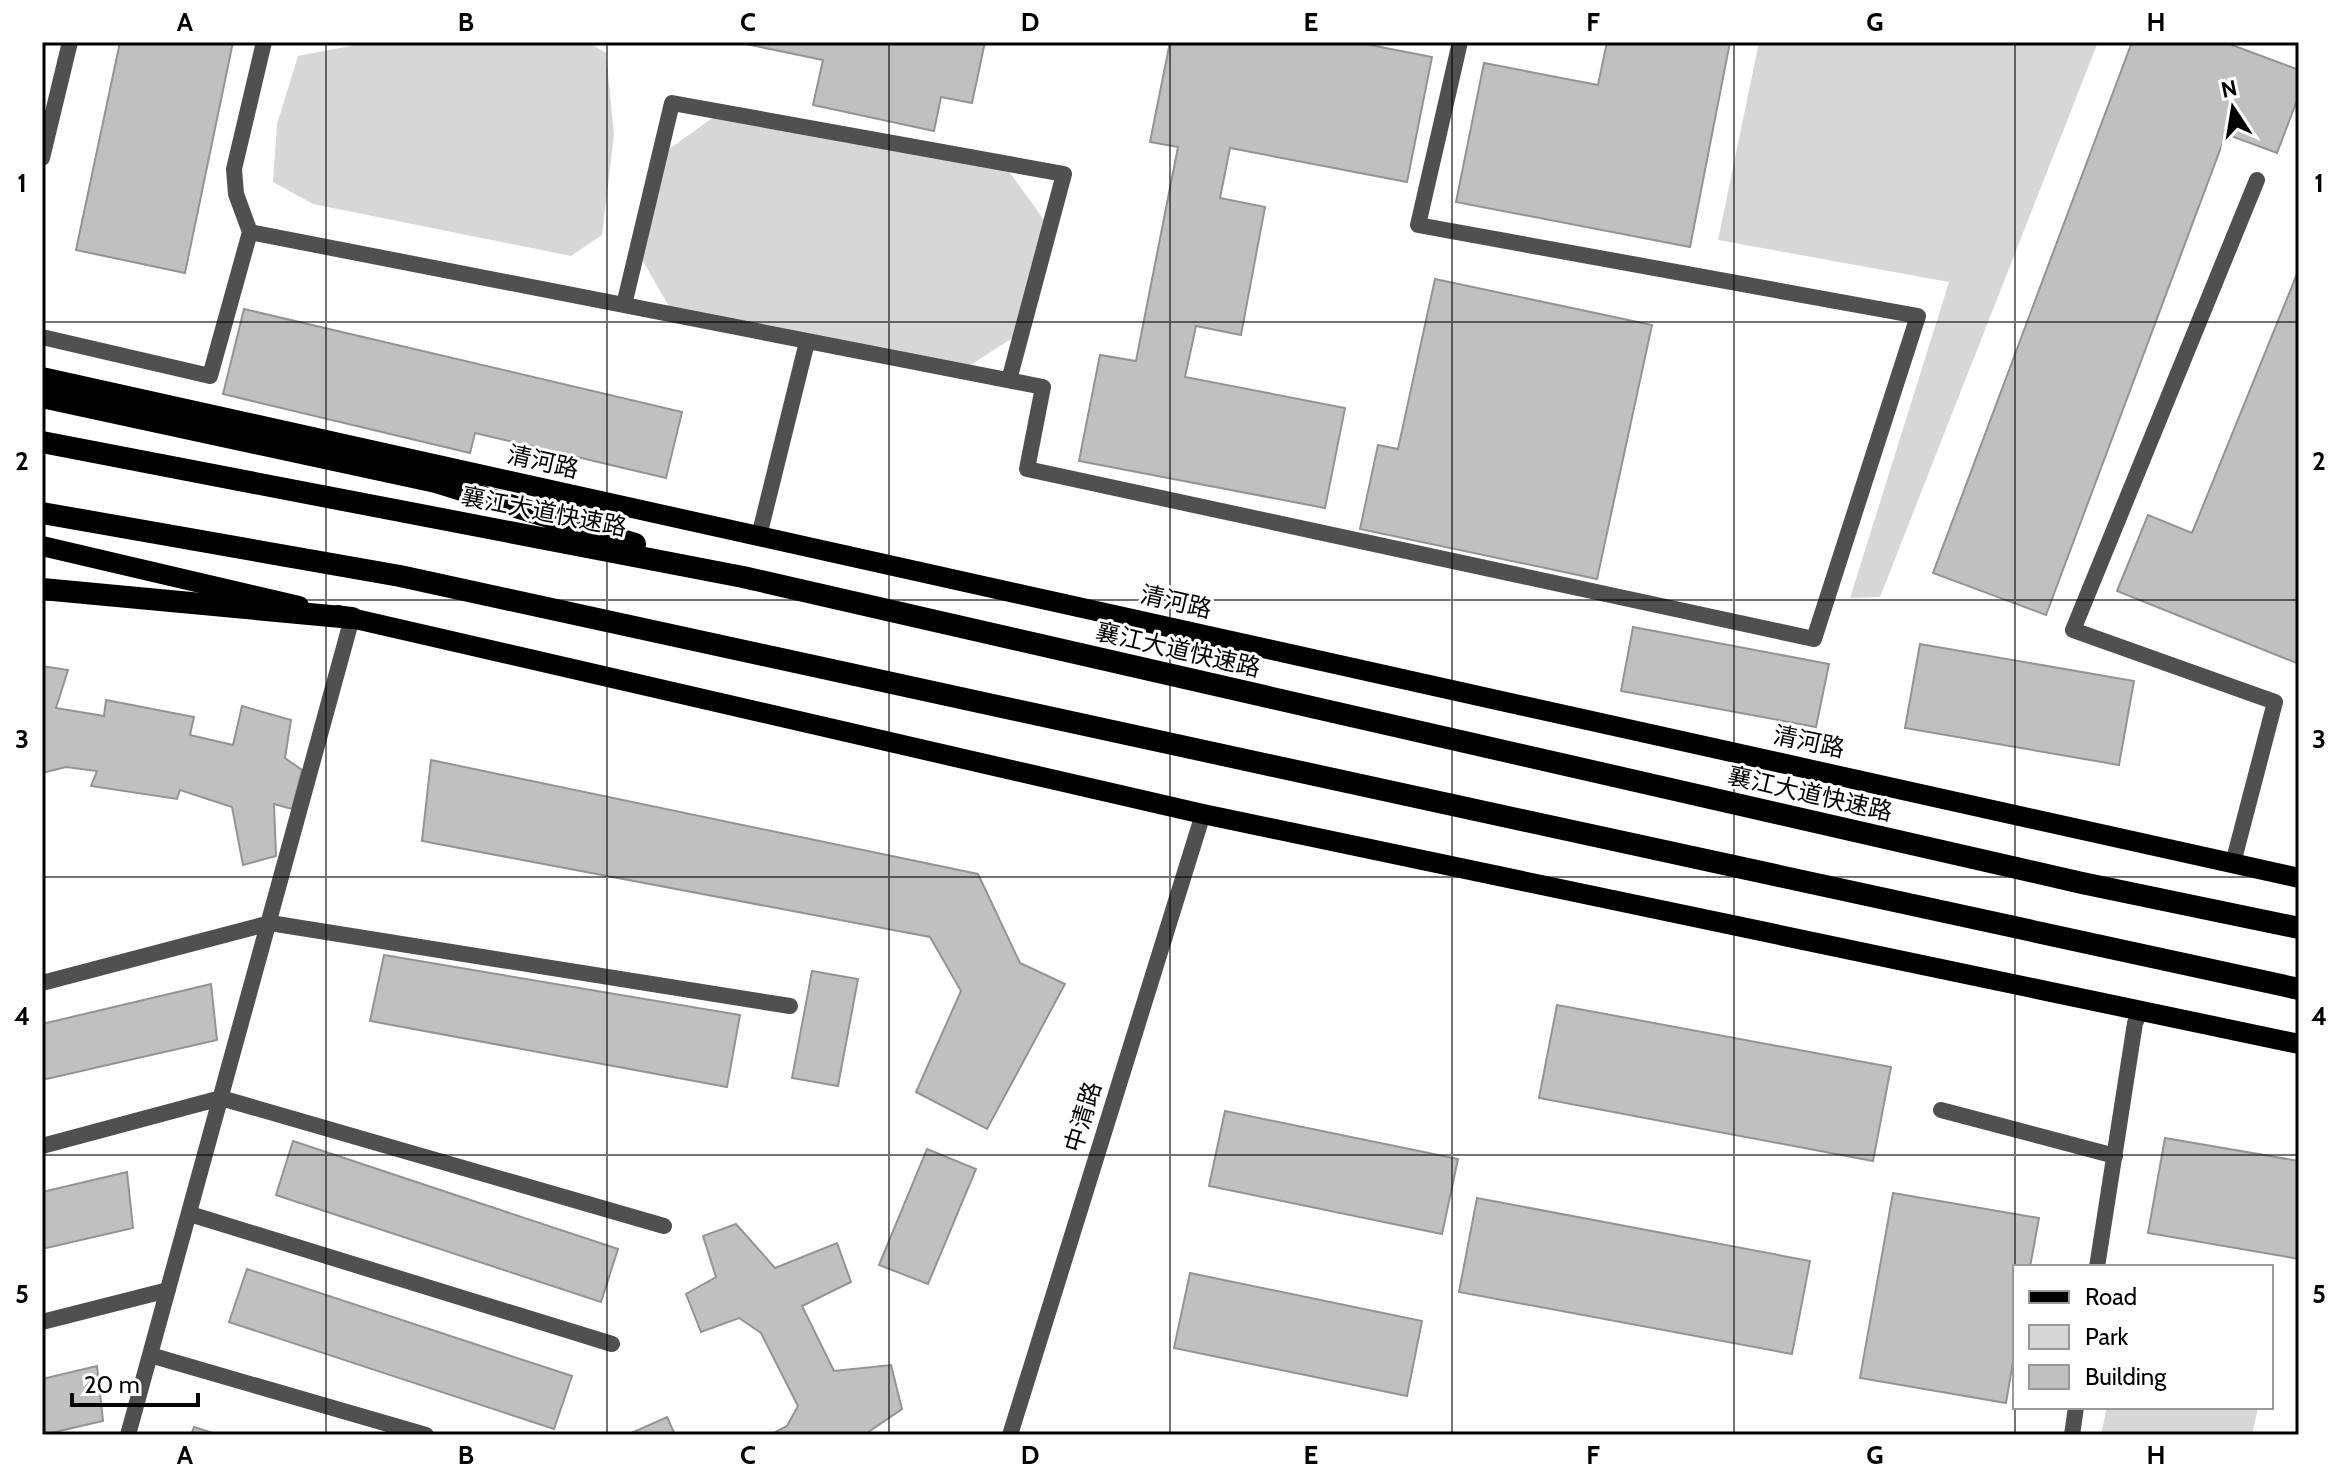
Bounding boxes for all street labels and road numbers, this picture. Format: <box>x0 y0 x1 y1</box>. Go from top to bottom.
street label: 清河路 <box>505 439 581 484</box>
street label: 襄江大道快速路 <box>459 481 629 542</box>
street label: 清河路 <box>1138 579 1214 624</box>
street label: 襄江大道快速路 <box>1093 616 1263 683</box>
street label: 清河路 <box>1771 720 1847 763</box>
street label: 襄江大道快速路 <box>1725 760 1895 827</box>
street label: 中清路 <box>1058 1078 1107 1156</box>

